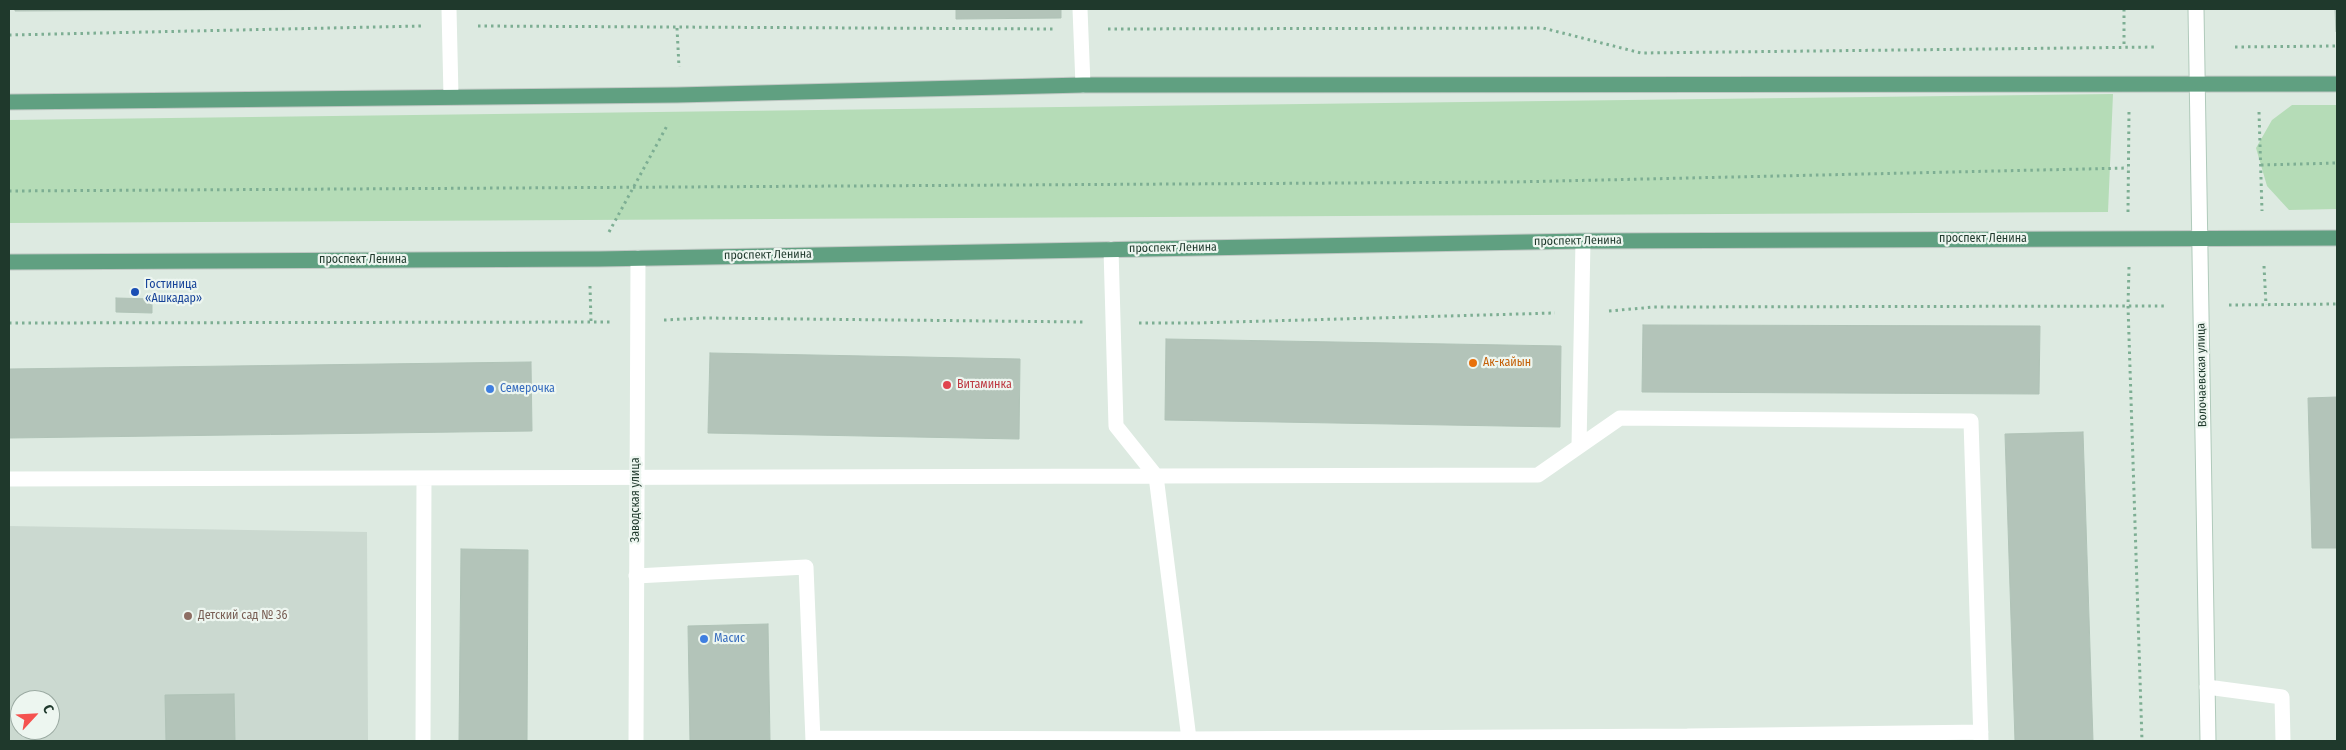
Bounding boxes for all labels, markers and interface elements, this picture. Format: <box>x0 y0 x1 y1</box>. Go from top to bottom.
street label: проспект Ленина <box>1939 232 2027 246</box>
street label: проспект Ленина <box>1534 233 1622 249</box>
street label: проспект Ленина <box>1129 240 1217 256</box>
street label: проспект Ленина <box>724 247 812 263</box>
street label: проспект Ленина <box>319 253 407 267</box>
place label: Гостиница «Ашкадар» <box>145 278 202 306</box>
marker: Гостиница «Ашкадар» <box>129 286 141 298</box>
street label: Волочаевская улица <box>2194 323 2210 427</box>
place label: Ак-кайын <box>1483 356 1531 370</box>
marker: Ак-кайын <box>1467 357 1479 369</box>
place label: Витаминка <box>957 378 1012 392</box>
marker: Витаминка <box>941 379 953 391</box>
place label: Семерочка <box>500 382 555 396</box>
marker: Семерочка <box>484 383 496 395</box>
street label: Заводская улица <box>629 457 643 543</box>
place label: Детский сад № 36 <box>198 609 287 623</box>
marker: Детский сад № 36 <box>182 610 194 622</box>
place label: Масис <box>714 632 745 646</box>
marker: Масис <box>698 633 710 645</box>
north arrow <box>10 690 60 740</box>
text: С <box>39 702 57 716</box>

